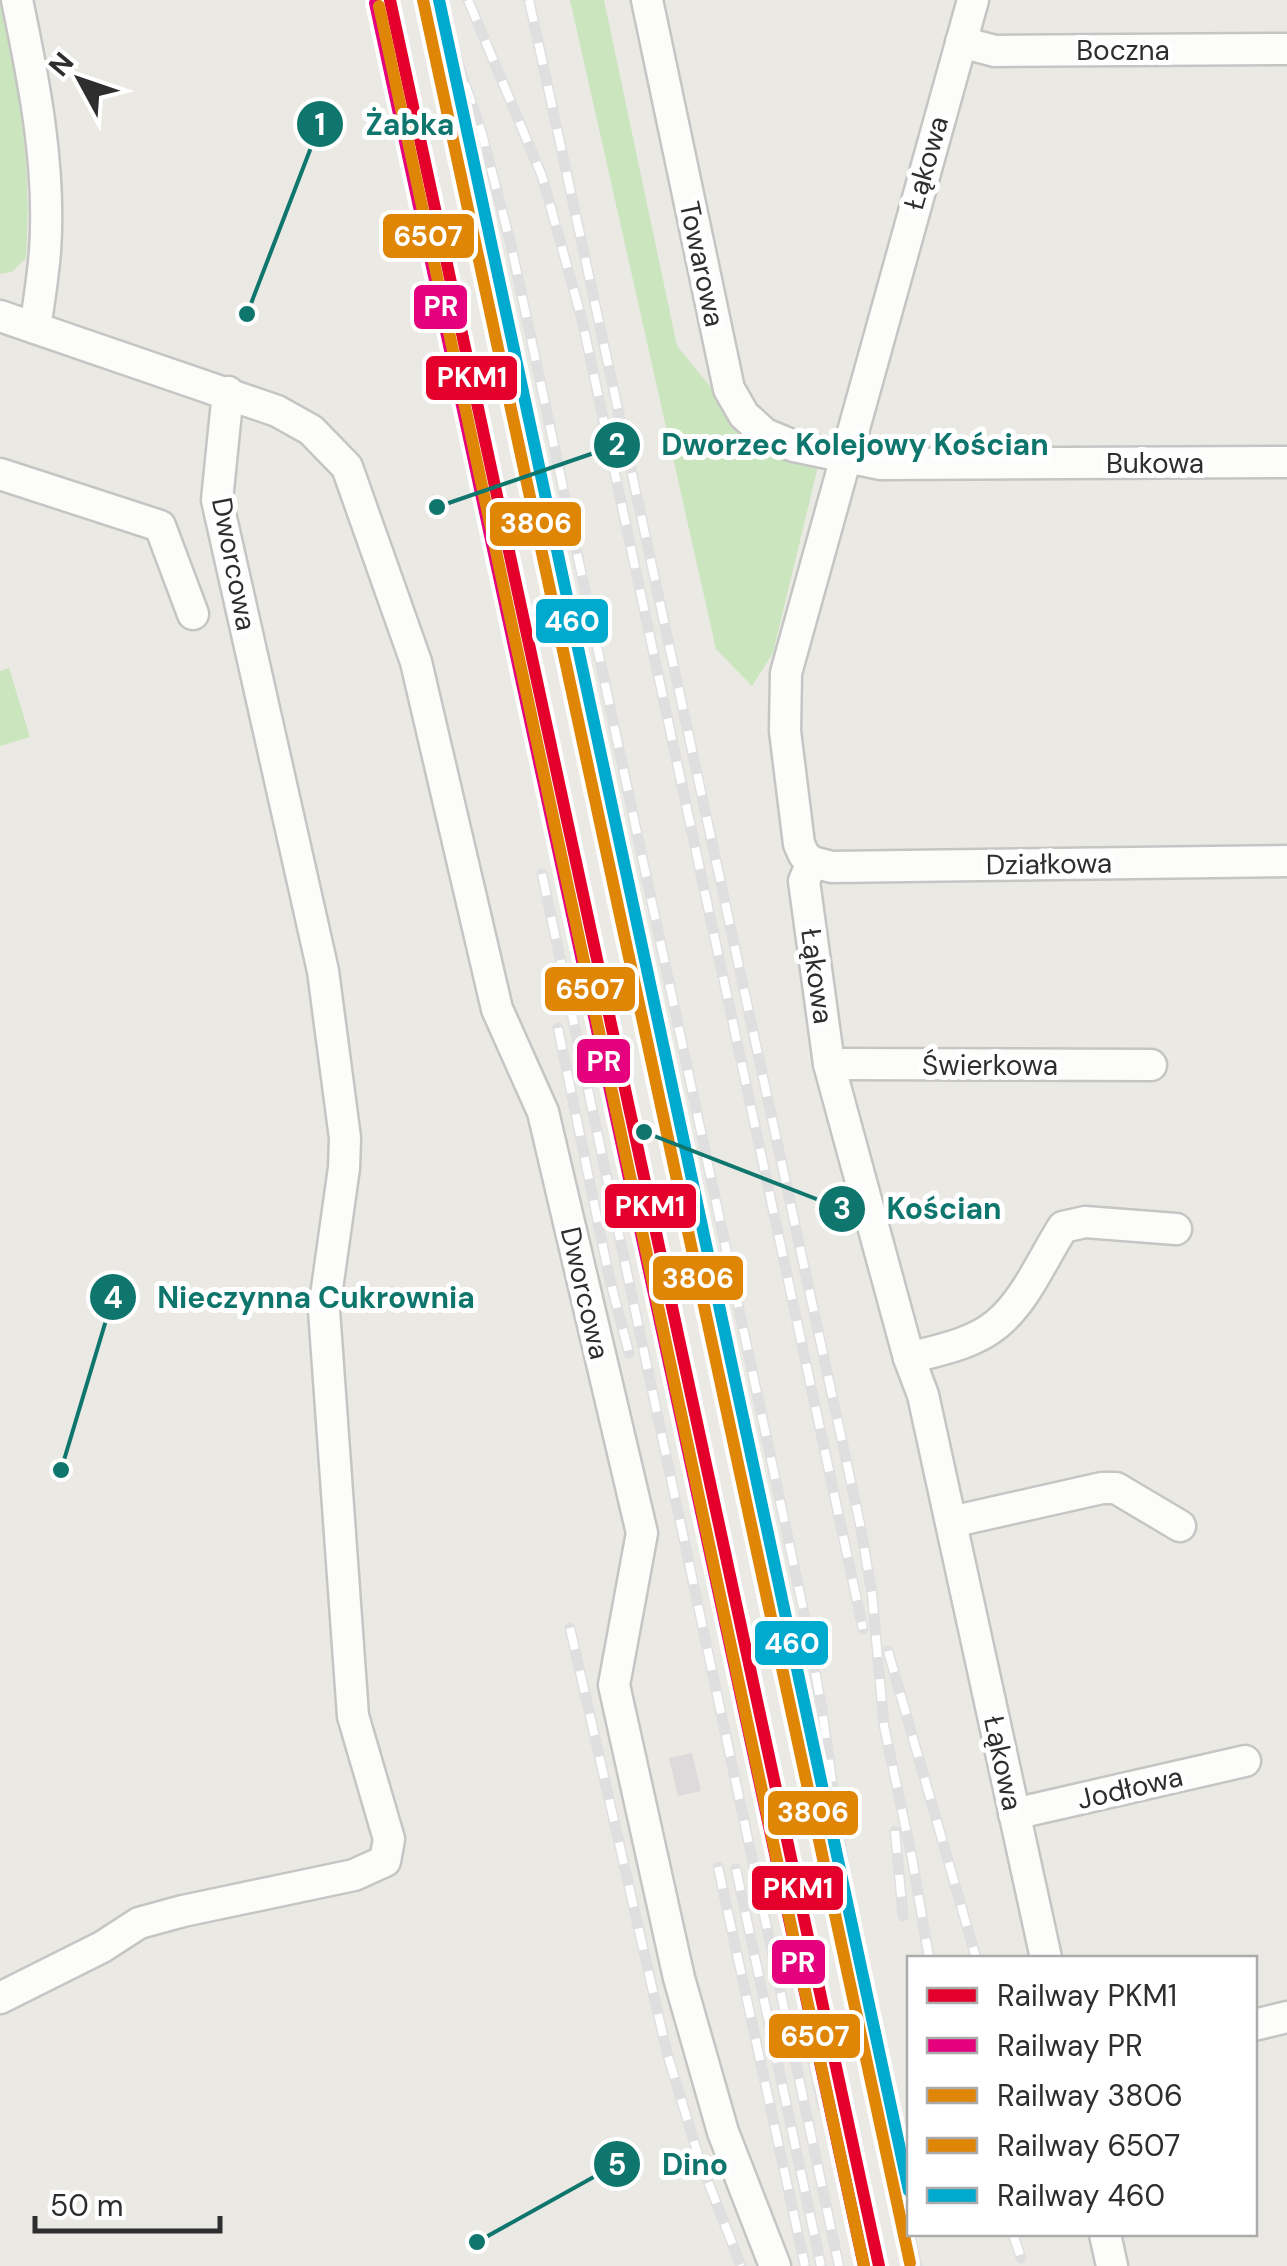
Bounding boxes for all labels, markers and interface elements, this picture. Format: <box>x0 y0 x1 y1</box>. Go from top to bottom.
north arrow <box>30 30 130 130</box>
street label: Boczna <box>1076 32 1170 69</box>
text: N <box>40 45 82 84</box>
callout: Żabka <box>295 94 474 154</box>
text: 1 <box>315 105 325 144</box>
text: Żabka <box>366 105 454 144</box>
street label: Łąkowa <box>895 112 957 214</box>
street label: Towarowa <box>671 198 733 330</box>
line badge: 6507 <box>381 212 476 260</box>
text: 6507 <box>393 218 463 255</box>
line badge: PR <box>412 283 469 331</box>
text: PR <box>424 288 458 325</box>
line badge: PKM1 <box>424 354 519 402</box>
text: PKM1 <box>437 359 507 396</box>
callout: Dworzec Kolejowy Kościan <box>592 415 1069 475</box>
text: 2 <box>608 425 626 464</box>
text: Dworzec Kolejowy Kościan <box>661 425 1049 464</box>
street label: Bukowa <box>1106 445 1204 482</box>
street label: Dworcowa <box>203 494 265 634</box>
line badge: 3806 <box>488 500 583 548</box>
text: 3806 <box>500 505 572 542</box>
line badge: 460 <box>534 597 610 645</box>
text: 460 <box>544 603 600 640</box>
street label: Działkowa <box>986 844 1112 884</box>
street label: Łąkowa <box>792 926 842 1026</box>
line badge: 6507 <box>543 965 637 1013</box>
text: 6507 <box>555 971 625 1008</box>
line badge: PR <box>575 1037 632 1085</box>
text: PR <box>587 1043 621 1080</box>
street label: Świerkowa <box>922 1047 1058 1084</box>
callout: Kościan <box>817 1179 1022 1239</box>
line badge: PKM1 <box>603 1182 698 1230</box>
text: PKM1 <box>615 1188 685 1225</box>
text: 3 <box>833 1189 851 1228</box>
text: Kościan <box>886 1189 1002 1228</box>
street label: Dworcowa <box>552 1223 618 1363</box>
line badge: 3806 <box>651 1254 745 1302</box>
text: 3806 <box>662 1260 734 1297</box>
callout: Nieczynna Cukrownia <box>88 1267 495 1327</box>
text: 4 <box>103 1278 123 1317</box>
text: Nieczynna Cukrownia <box>157 1278 475 1317</box>
line badge: 460 <box>753 1619 830 1667</box>
text: 460 <box>764 1625 820 1662</box>
street label: Łąkowa <box>975 1712 1031 1814</box>
street label: Jodłowa <box>1074 1758 1186 1818</box>
line badge: 3806 <box>766 1789 860 1837</box>
text: 3806 <box>777 1794 849 1831</box>
line badge: PKM1 <box>750 1864 845 1912</box>
text: PKM1 <box>763 1870 833 1907</box>
line badge: PR <box>770 1938 827 1986</box>
text: PR <box>781 1944 815 1981</box>
legend <box>907 1956 1257 2236</box>
text: Railway PKM1 <box>997 1976 1177 2015</box>
line badge: 6507 <box>767 2012 862 2060</box>
text: 6507 <box>780 2018 850 2055</box>
text: Railway PR <box>997 2026 1143 2065</box>
text: Railway 3806 <box>997 2076 1183 2115</box>
text: Railway 6507 <box>997 2126 1180 2165</box>
callout: Dino <box>592 2134 748 2194</box>
text: 5 <box>608 2145 626 2184</box>
text: Dino <box>662 2145 728 2184</box>
scale bar <box>35 2171 220 2233</box>
text: Railway 460 <box>997 2176 1165 2215</box>
text: 50 m <box>50 2186 124 2225</box>

